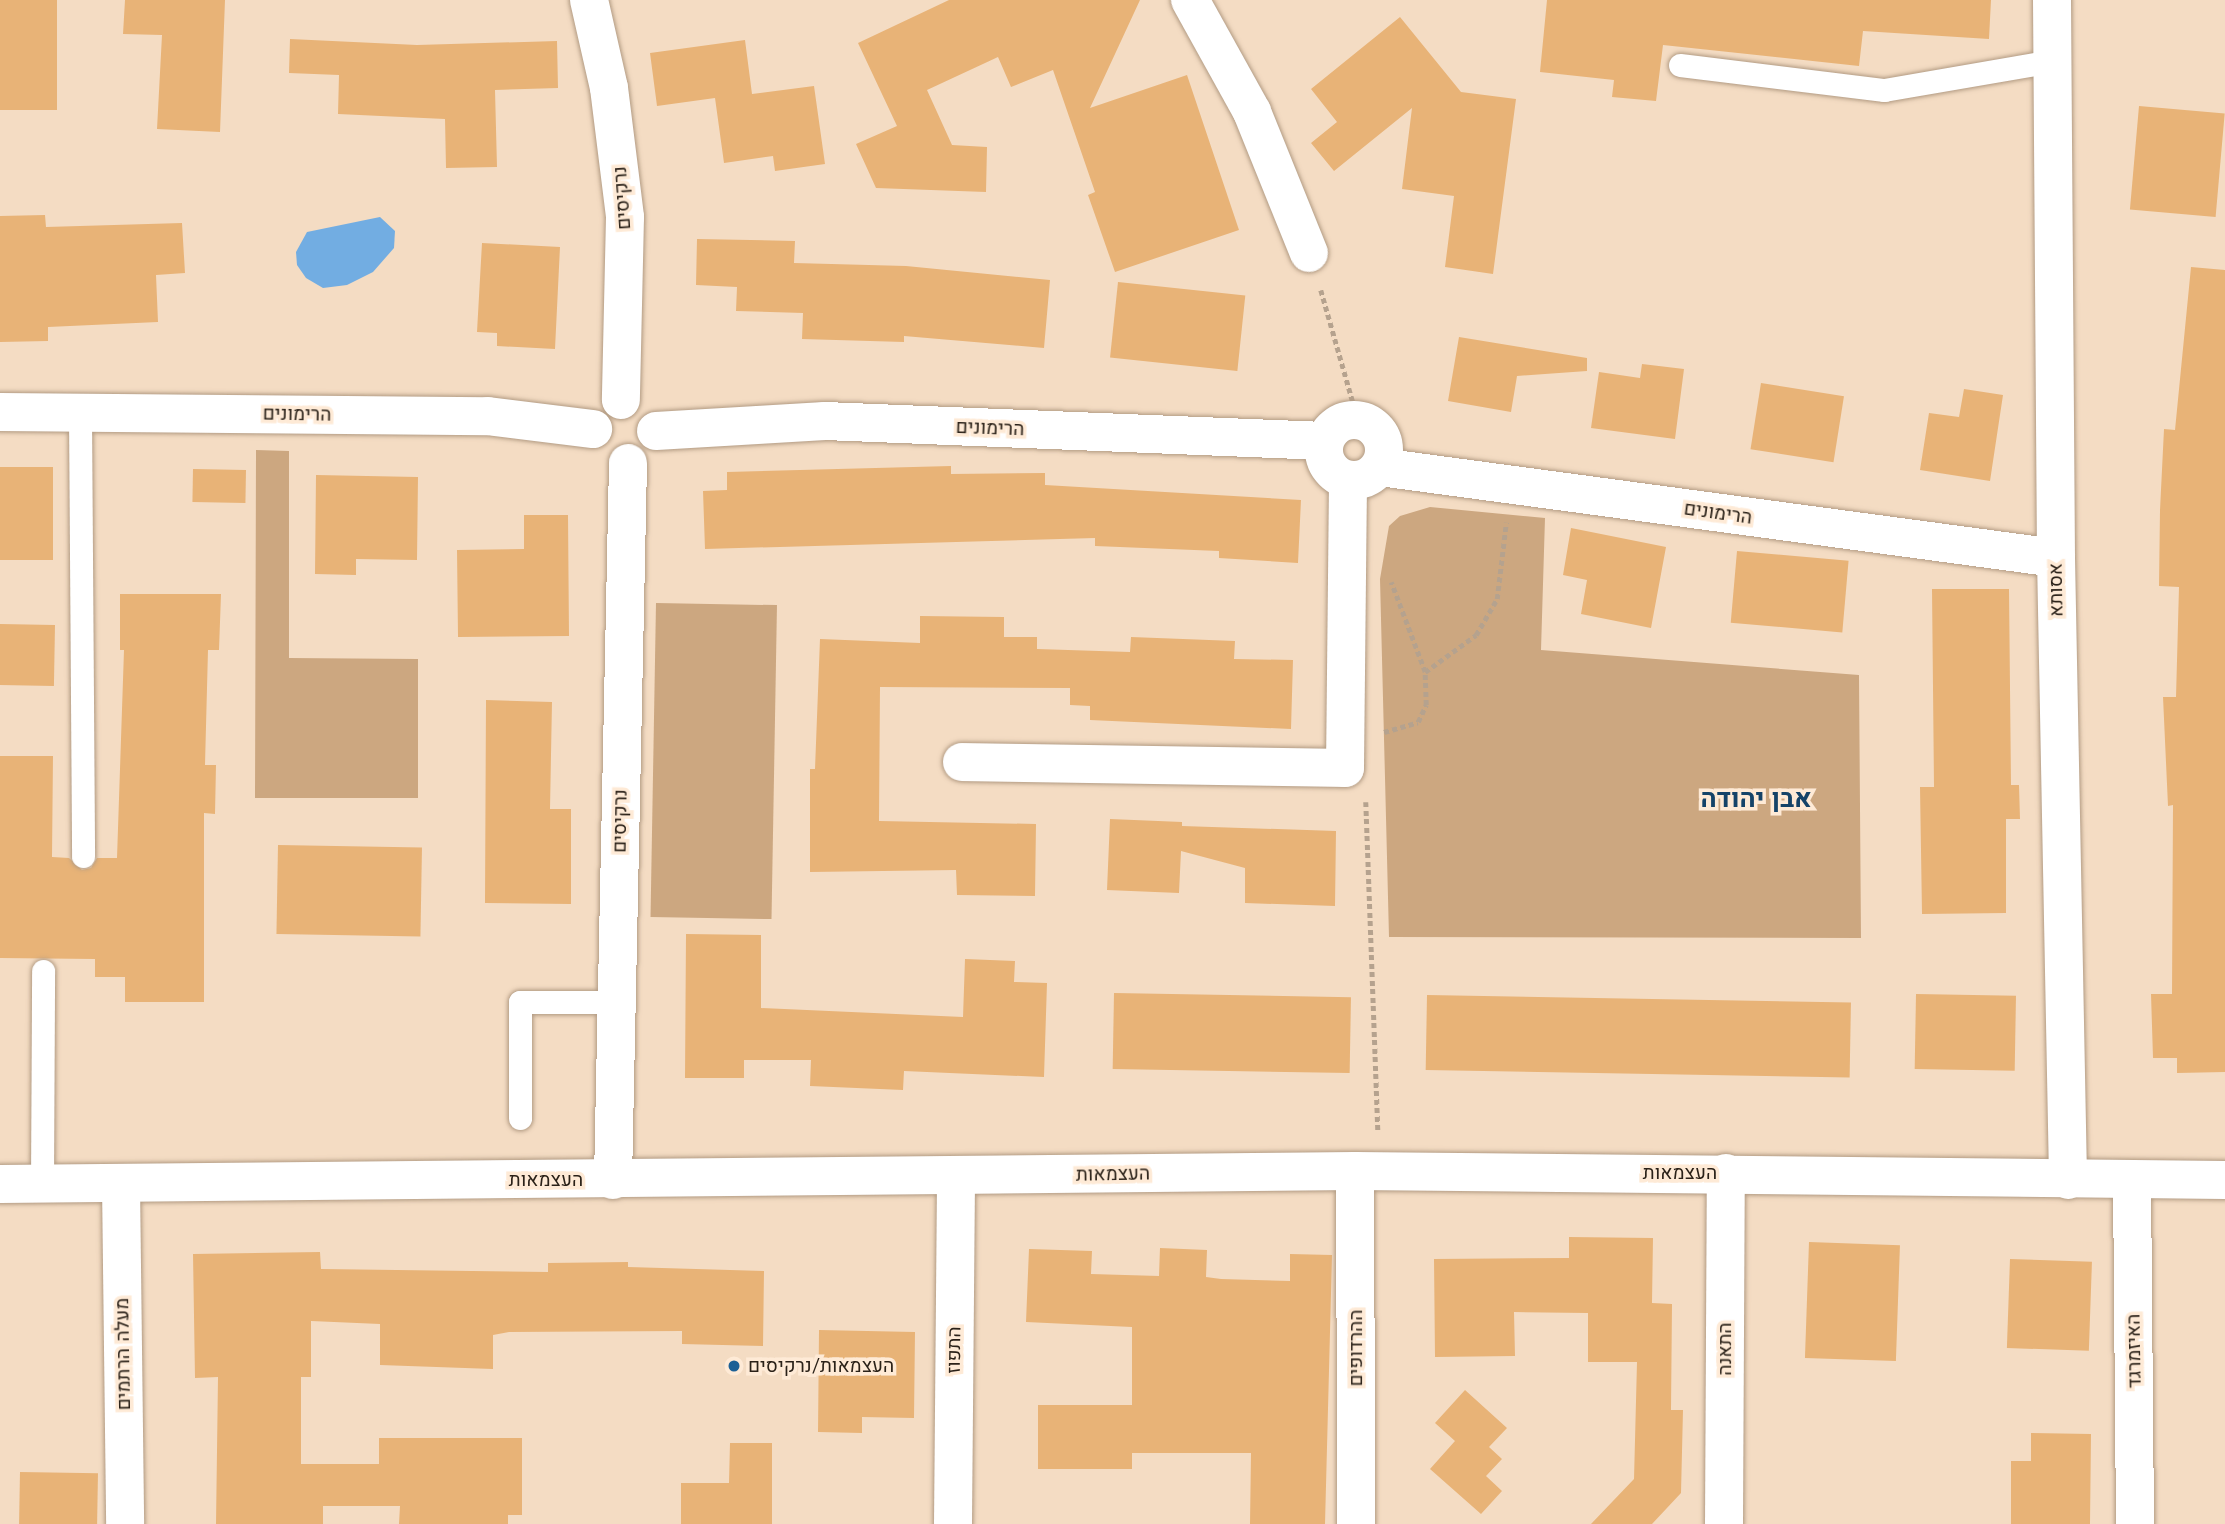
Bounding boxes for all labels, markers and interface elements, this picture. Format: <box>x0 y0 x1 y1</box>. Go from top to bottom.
street label: נרקיסים <box>608 165 636 231</box>
street label: הרימונים <box>263 402 331 426</box>
street label: הרימונים <box>955 415 1025 441</box>
street label: הרימונים <box>1682 497 1754 529</box>
street label: אסותא <box>2044 563 2068 617</box>
district label: אבן יהודה <box>1700 783 1812 815</box>
street label: נרקיסים <box>608 789 632 853</box>
street label: העצמאות <box>1076 1162 1150 1186</box>
street label: העצמאות <box>1643 1162 1717 1184</box>
street label: העצמאות <box>509 1169 583 1191</box>
street label: מעלה הרתמים <box>111 1297 135 1411</box>
street label: ההרדופים <box>1345 1310 1367 1386</box>
street label: האיזמרגד <box>2122 1314 2146 1388</box>
street label: התאנה <box>1714 1322 1736 1376</box>
street label: התפוז <box>942 1326 966 1374</box>
place label: העצמאות/נרקיסים <box>748 1355 894 1377</box>
marker: העצמאות/נרקיסים <box>726 1358 742 1374</box>

